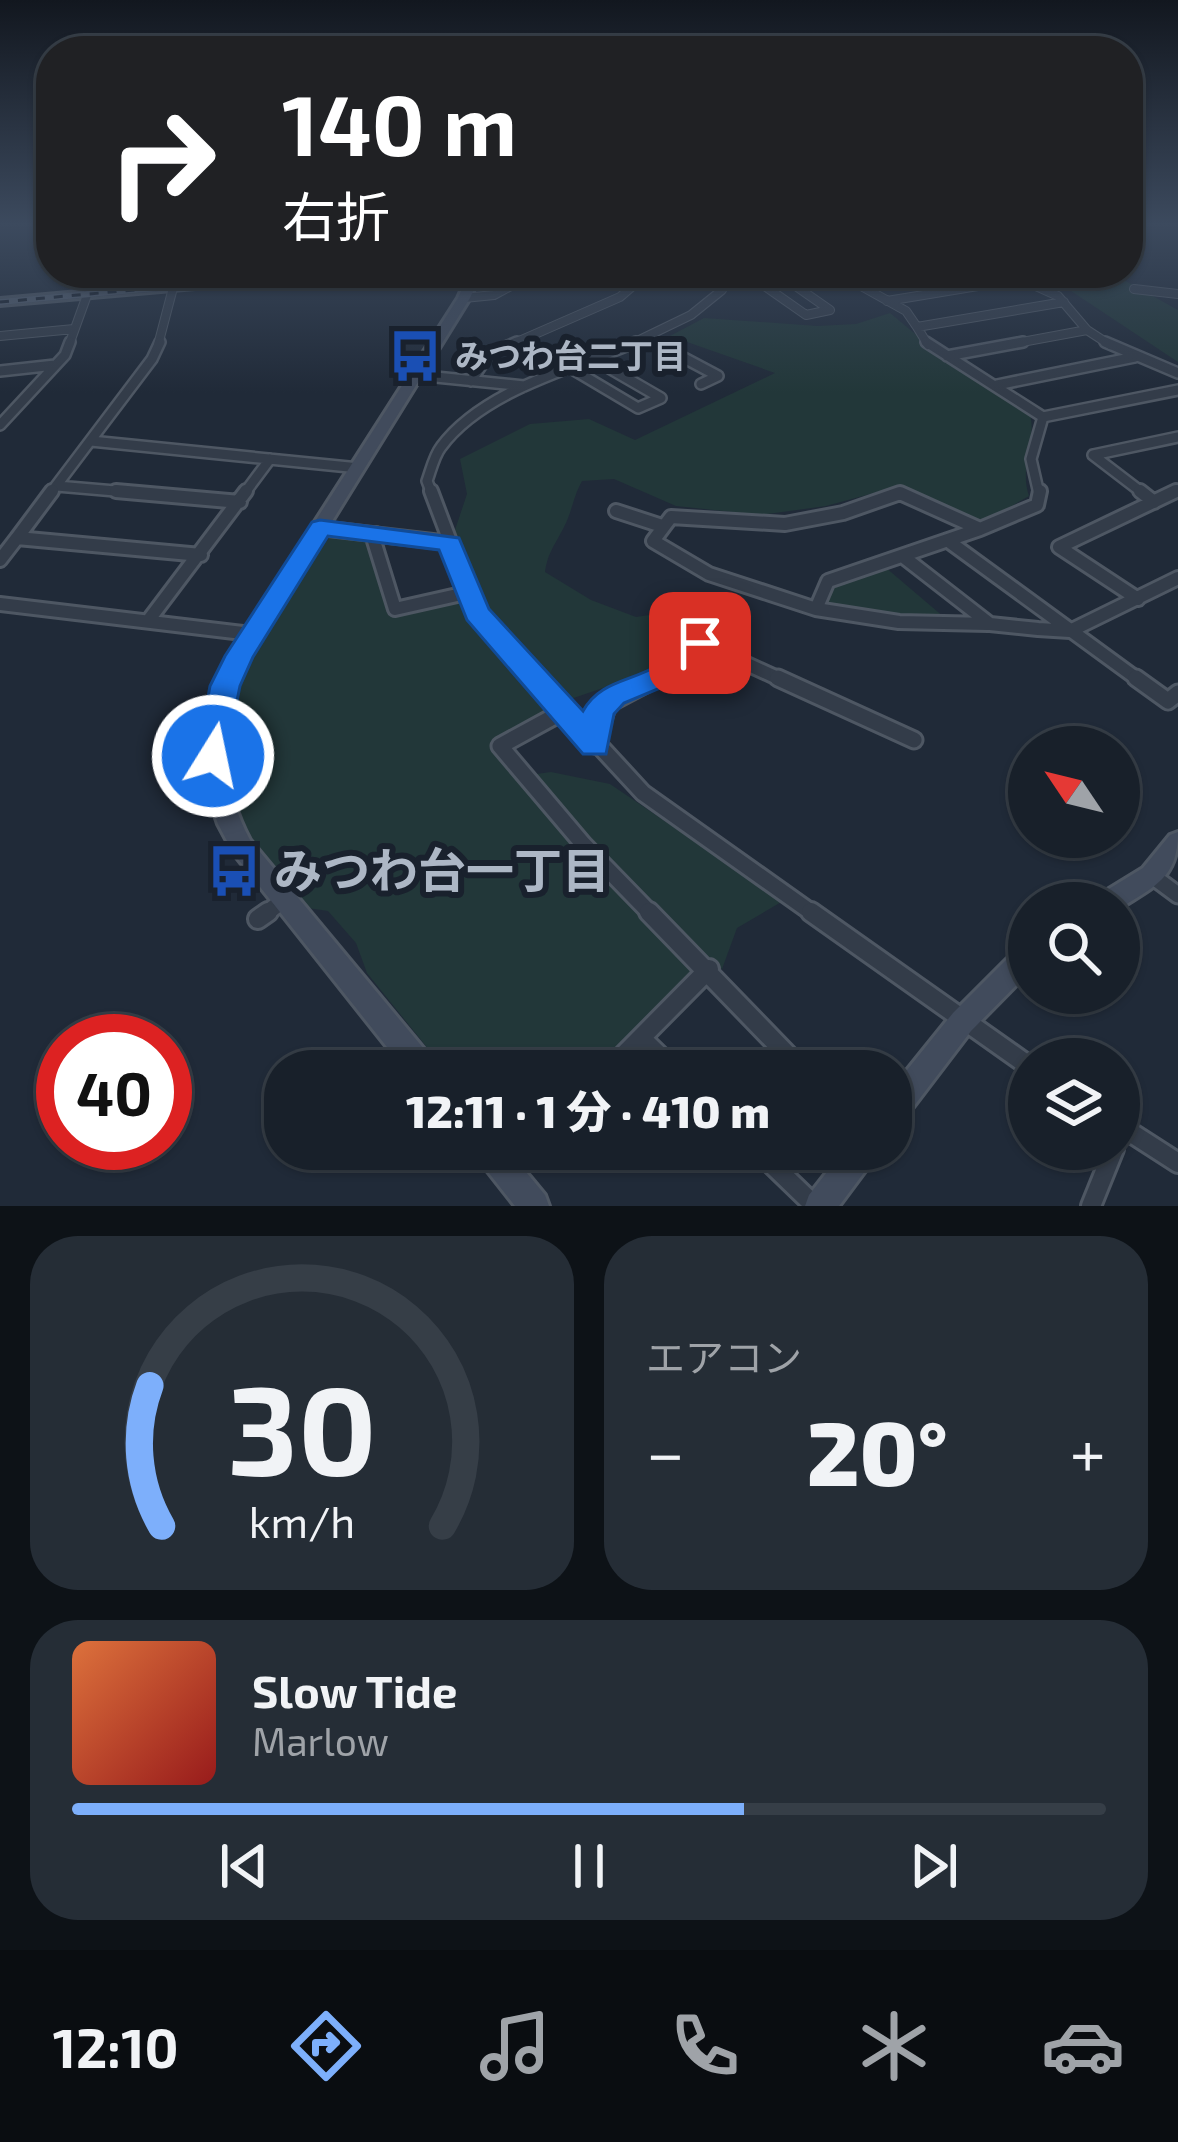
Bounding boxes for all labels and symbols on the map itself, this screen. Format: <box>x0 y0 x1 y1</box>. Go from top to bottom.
bus stop icon: みつわ台二丁目 <box>386 327 444 385</box>
place label: みつわ台二丁目 <box>455 335 686 375</box>
pin <box>649 592 751 694</box>
position arrow <box>150 693 276 819</box>
north arrow <box>1008 726 1140 858</box>
place label: みつわ台一丁目 <box>274 840 610 898</box>
bus stop icon: みつわ台一丁目 <box>205 842 263 900</box>
speed limit sign: 40 <box>36 1014 192 1170</box>

